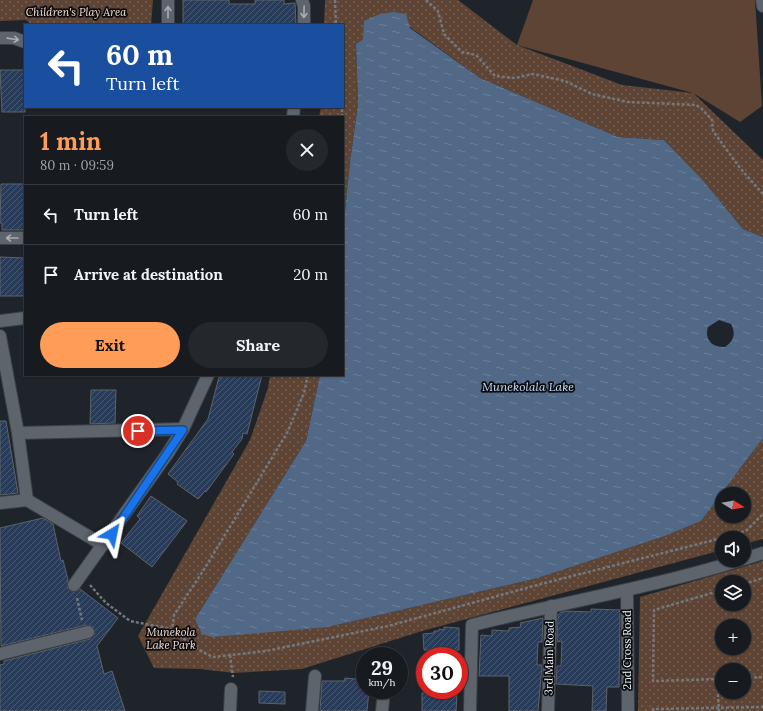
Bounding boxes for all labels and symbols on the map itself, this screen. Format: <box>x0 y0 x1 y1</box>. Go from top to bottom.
park label: Children's Play Area <box>26 5 127 19</box>
one-way arrow <box>300 5 308 18</box>
one-way arrow <box>164 6 172 19</box>
one-way arrow <box>6 35 19 43</box>
one-way arrow <box>6 234 19 242</box>
water label: Munekolala Lake <box>482 379 574 394</box>
pin <box>121 414 155 448</box>
north arrow <box>715 487 751 523</box>
position arrow <box>91 513 133 555</box>
street label: 2nd Cross Road <box>620 610 634 690</box>
street label: 3rd Main Road <box>541 620 557 695</box>
park label: Munekola Lake Park <box>146 625 197 652</box>
speed limit sign: 30 <box>416 647 468 699</box>

